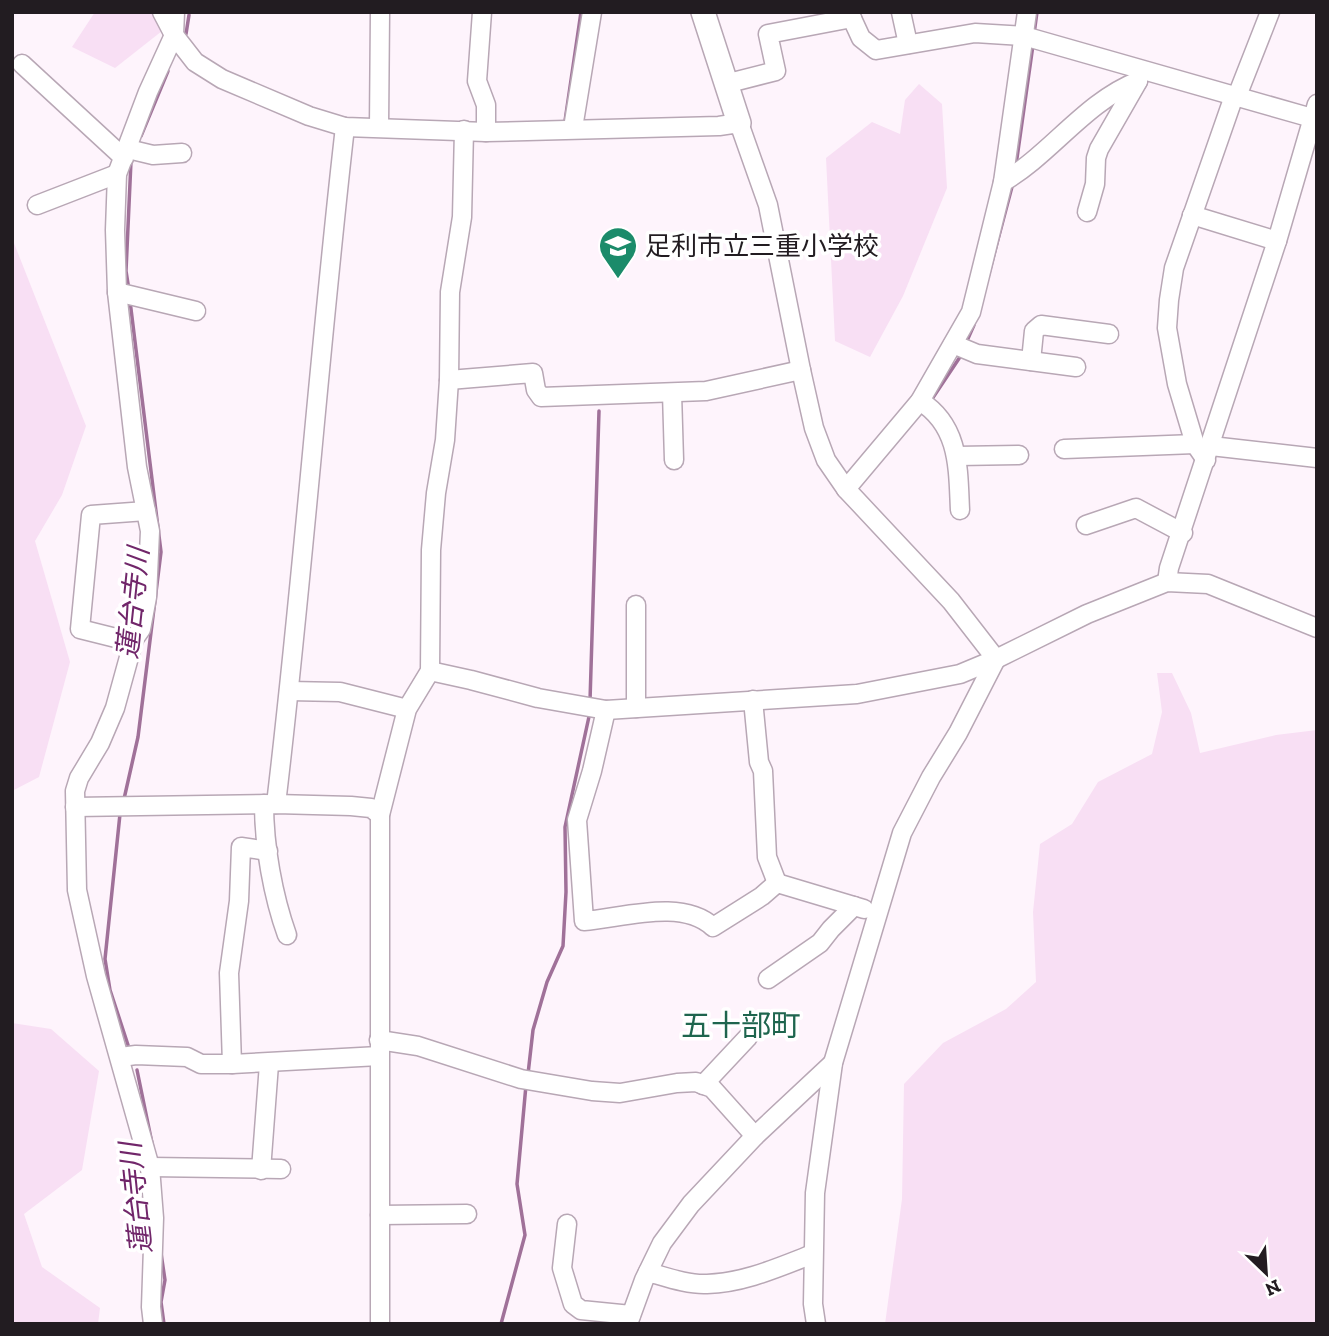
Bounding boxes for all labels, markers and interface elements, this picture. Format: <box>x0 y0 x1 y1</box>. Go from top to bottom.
school or university icon: 足利市立三重小学校 <box>597 225 639 280</box>
place label: 足利市立三重小学校 <box>645 230 879 262</box>
water label: 蓮台寺川 <box>111 543 156 660</box>
district label: 五十部町 <box>681 1008 801 1044</box>
water label: 蓮台寺川 <box>113 1138 158 1255</box>
north arrow <box>1231 1238 1301 1308</box>
text: N <box>1262 1274 1284 1301</box>

